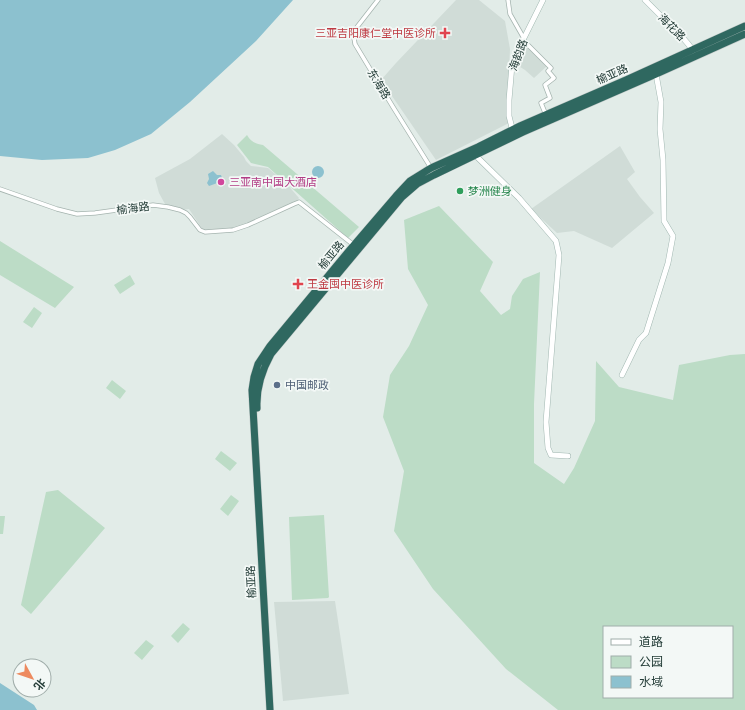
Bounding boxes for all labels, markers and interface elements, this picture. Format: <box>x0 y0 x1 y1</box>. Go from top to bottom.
street label: 海花路 <box>655 10 689 44</box>
place label: 三亚吉阳康仁堂中医诊所 <box>315 25 436 40</box>
marker: 三亚吉阳康仁堂中医诊所 <box>439 27 451 39</box>
street label: 海韵路 <box>505 37 530 73</box>
street label: 榆亚路 <box>594 60 630 87</box>
street label: 东海路 <box>365 66 394 102</box>
place label: 三亚南中国大酒店 <box>229 174 317 189</box>
marker: 三亚南中国大酒店 <box>216 177 226 187</box>
place label: 梦洲健身 <box>468 183 512 198</box>
marker: 梦洲健身 <box>455 186 465 196</box>
street label: 榆海路 <box>116 198 150 217</box>
street label: 榆亚路 <box>314 237 347 272</box>
place label: 王金囤中医诊所 <box>307 276 384 291</box>
marker: 王金囤中医诊所 <box>292 278 304 290</box>
place label: 中国邮政 <box>285 377 329 392</box>
marker: 中国邮政 <box>272 380 282 390</box>
street label: 榆亚路 <box>242 565 259 599</box>
legend <box>603 626 733 698</box>
text: 道路 <box>639 633 663 650</box>
text: 公园 <box>639 653 663 670</box>
north arrow <box>12 658 52 698</box>
text: 水域 <box>639 673 663 690</box>
text: 北 <box>31 676 49 694</box>

